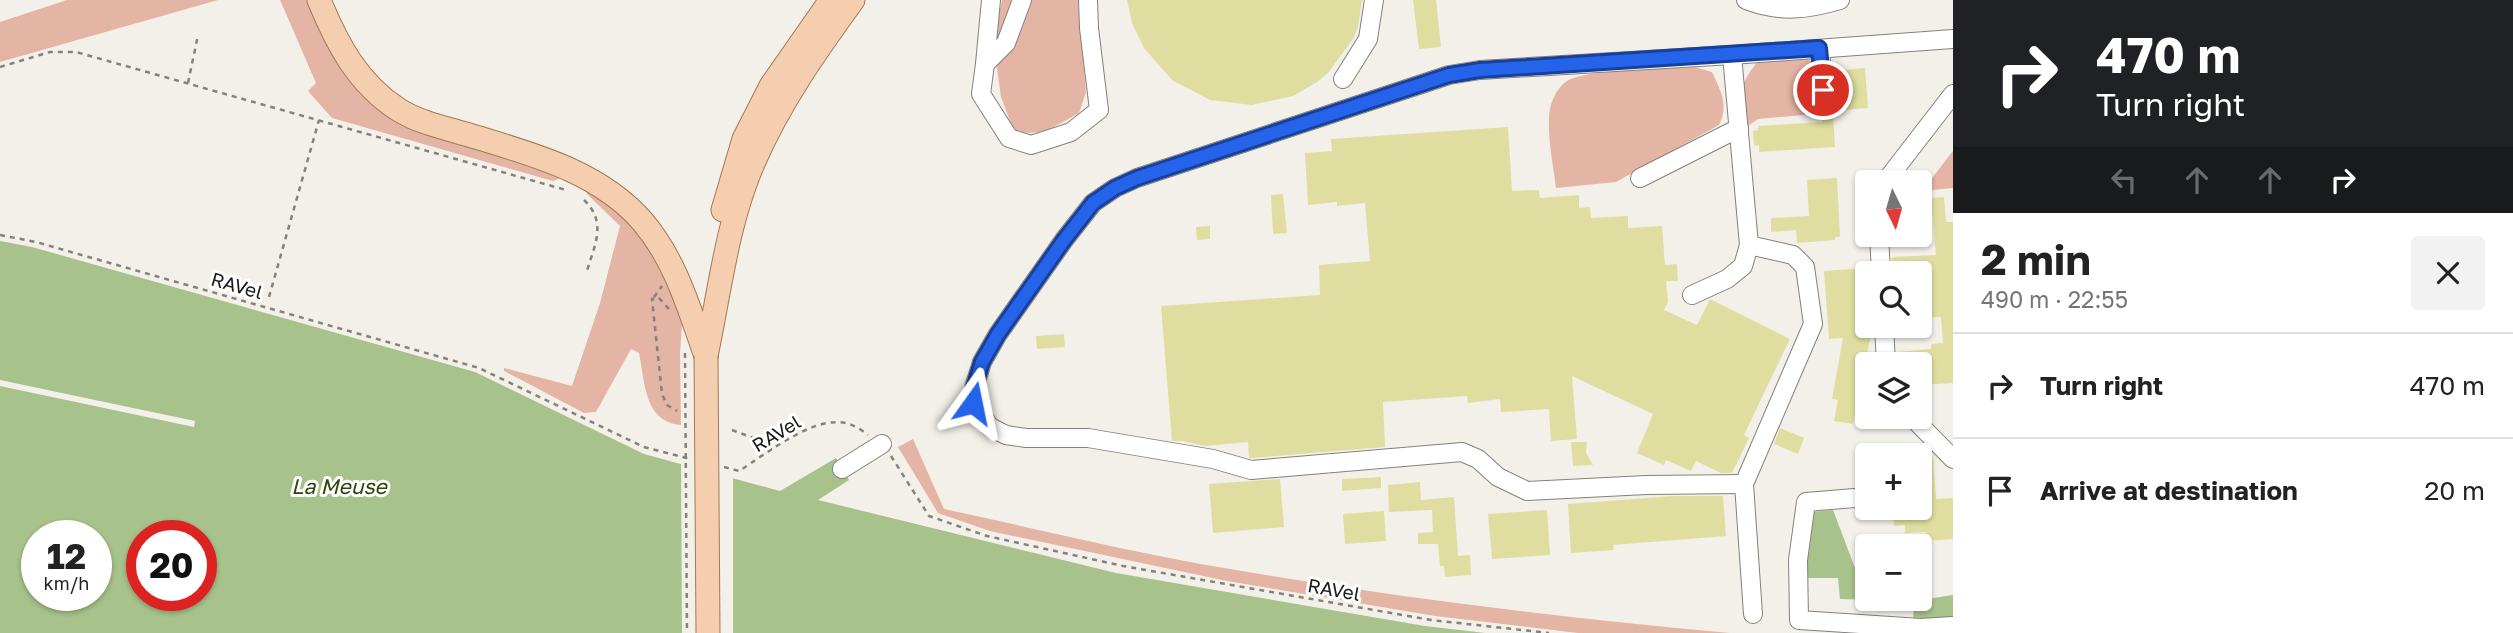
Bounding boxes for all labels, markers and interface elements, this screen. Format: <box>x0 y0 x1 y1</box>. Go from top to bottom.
text: 470 m <box>2096 25 2240 84</box>
icon: right <box>1981 28 2072 119</box>
pin <box>1793 60 1853 120</box>
icon: arrive <box>1804 71 1842 109</box>
text: Turn right <box>2096 85 2245 123</box>
icon: left <box>2105 161 2143 199</box>
icon: ahead <box>2178 161 2216 199</box>
icon: ahead <box>2251 161 2289 199</box>
icon: right <box>2324 161 2362 199</box>
north arrow <box>1855 170 1932 247</box>
map controls <box>1855 170 1932 611</box>
text: 2 min <box>1981 234 2091 284</box>
button: close <box>2411 236 2485 310</box>
button: search <box>1855 261 1932 338</box>
street label: RAVel <box>209 267 265 303</box>
text: 490 m · 22:55 <box>1981 285 2128 313</box>
button: layers <box>1855 352 1932 429</box>
position arrow <box>936 366 1010 440</box>
icon: right <box>1981 367 2019 405</box>
text: Turn right <box>2040 370 2163 401</box>
text: 470 m <box>2410 370 2485 401</box>
street label: RAVel <box>748 410 804 456</box>
button: + <box>1855 443 1932 520</box>
icon: arrive <box>1981 472 2019 510</box>
water label: La Meuse <box>291 473 389 499</box>
text: Arrive at destination <box>2040 475 2298 506</box>
text: 20 m <box>2424 475 2485 506</box>
speed limit sign: 20 <box>126 520 217 611</box>
button: − <box>1855 534 1932 611</box>
text: 12 <box>47 535 86 577</box>
text: km/h <box>44 572 89 594</box>
street label: RAVel <box>1306 573 1362 605</box>

